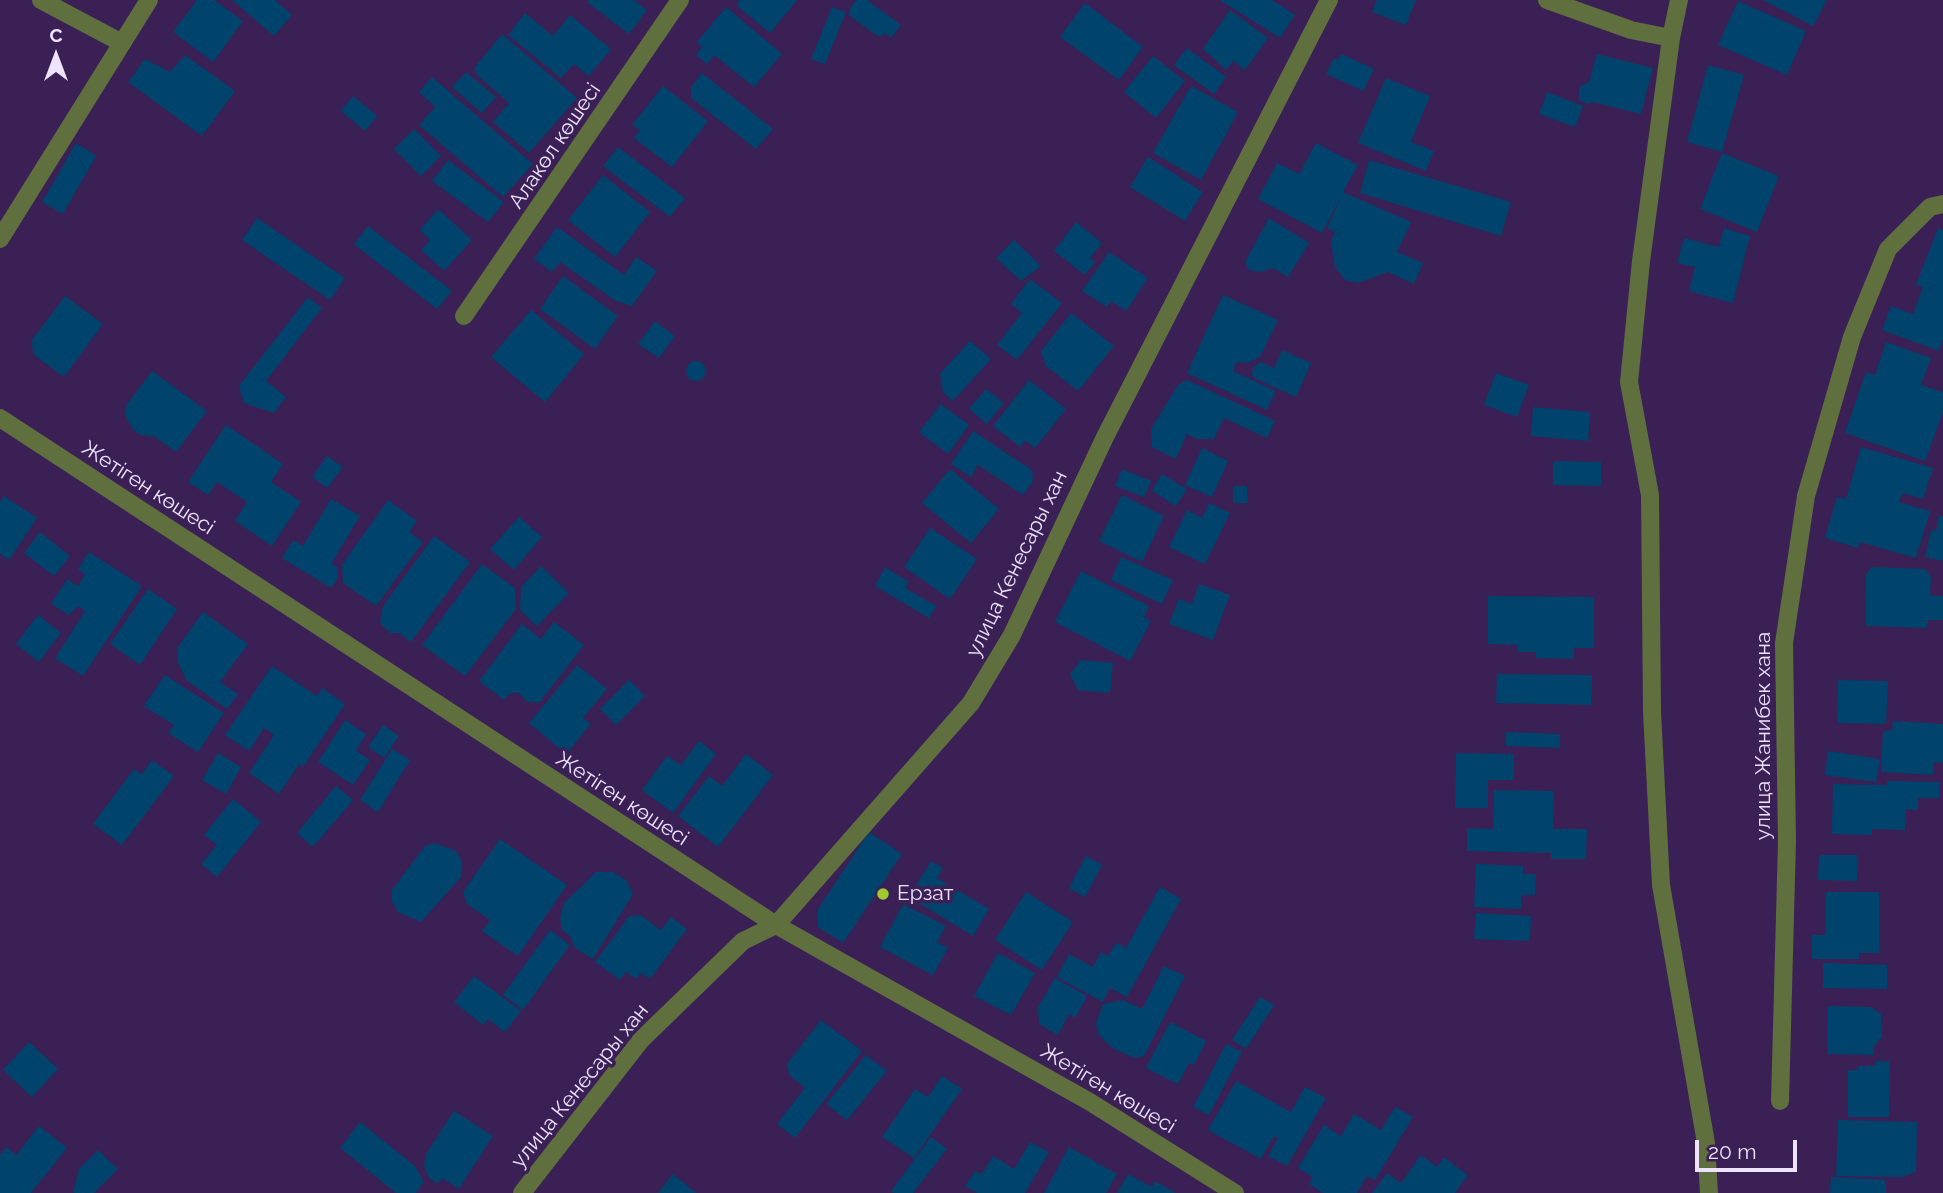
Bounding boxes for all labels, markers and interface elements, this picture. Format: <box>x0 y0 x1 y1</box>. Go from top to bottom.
north arrow <box>21 21 91 91</box>
text: С <box>49 24 63 46</box>
street label: Алакөл көшесі <box>504 79 606 213</box>
street label: Жетіген көшесі <box>77 436 219 540</box>
street label: улица Кенесары хан <box>961 467 1073 661</box>
street label: улица Жанибек хана <box>1751 632 1777 840</box>
street label: Жетіген көшесі <box>551 747 693 851</box>
place label: Ерзат <box>897 881 954 907</box>
marker: Ерзат <box>875 886 891 902</box>
street label: улица Кенесары хан <box>506 999 654 1173</box>
street label: Жетіген көшесі <box>1036 1039 1180 1139</box>
scale bar <box>1698 1126 1800 1170</box>
text: 20 m <box>1708 1139 1756 1164</box>

